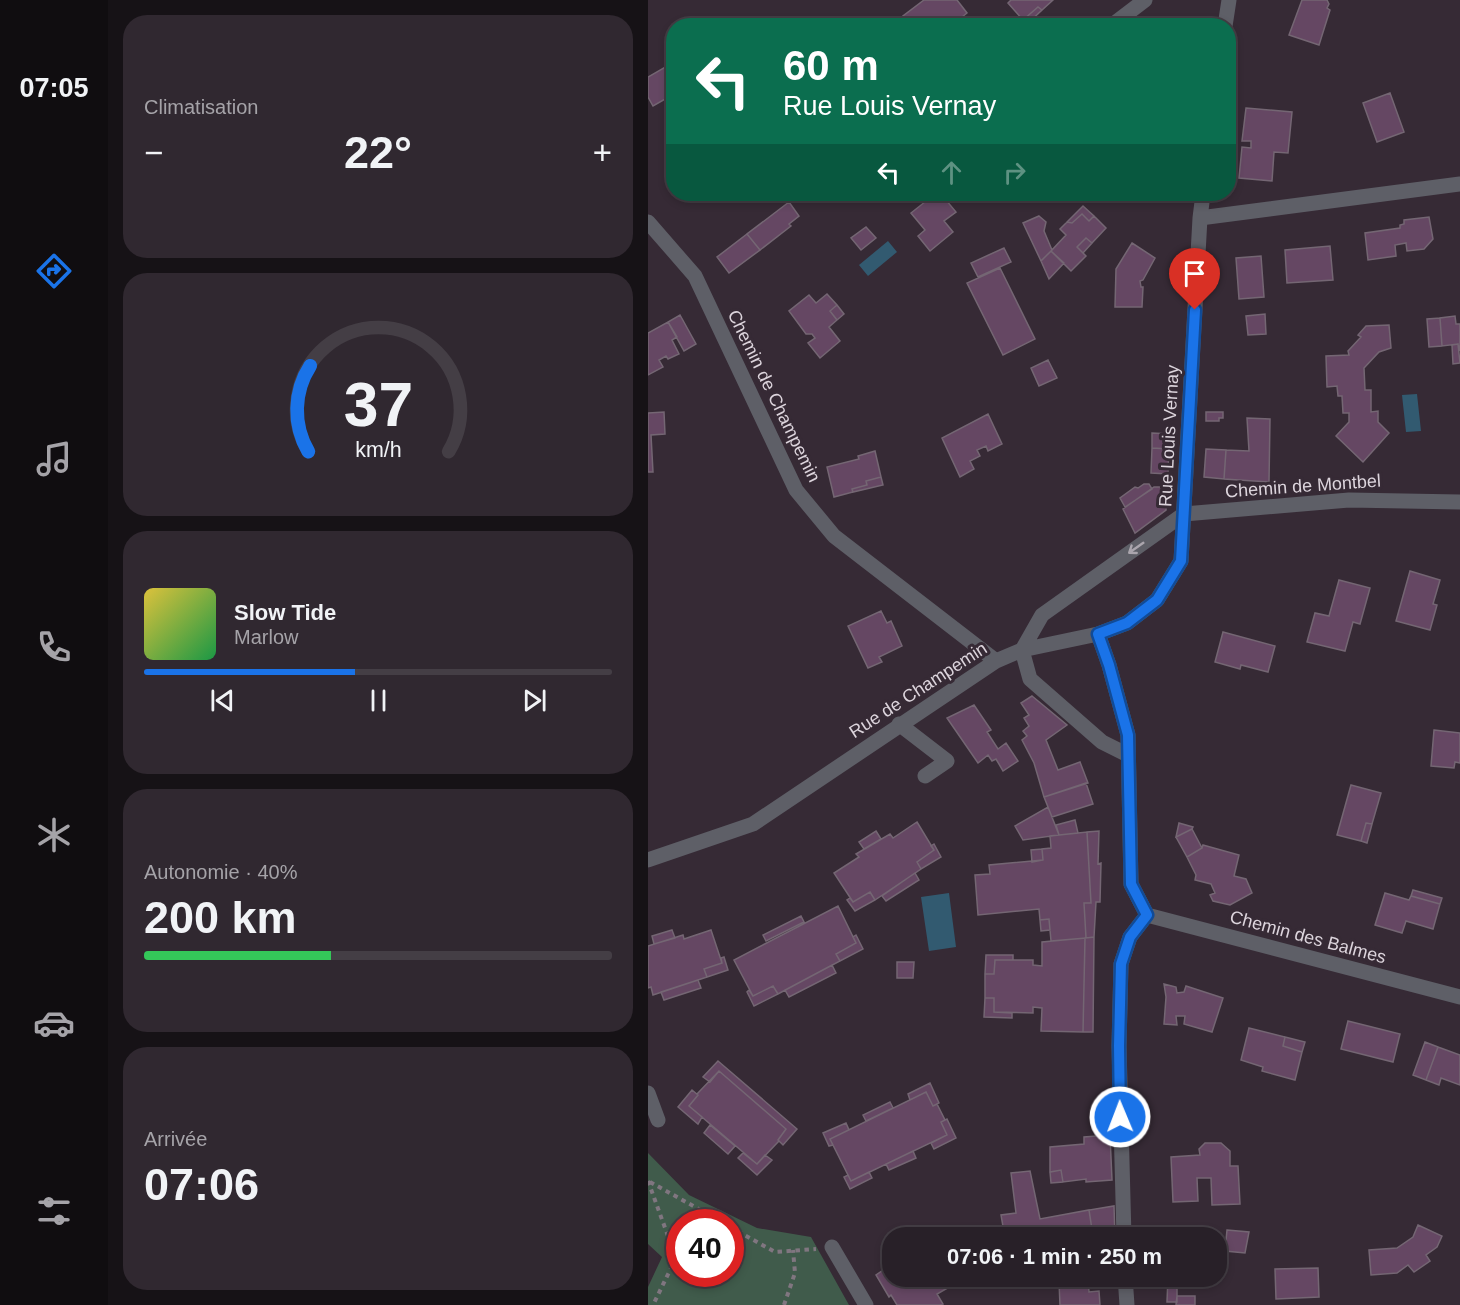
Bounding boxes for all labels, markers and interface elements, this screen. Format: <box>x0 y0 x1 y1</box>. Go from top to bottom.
icon: left <box>684 42 762 120</box>
text: 60 m <box>783 42 879 89</box>
text: 07:05 <box>19 73 89 103</box>
text: Rue Louis Vernay <box>783 91 996 121</box>
text: Climatisation <box>144 96 258 118</box>
text: 22° <box>344 127 412 178</box>
text: − <box>144 134 163 171</box>
text: + <box>593 134 612 171</box>
icon: left <box>872 156 905 189</box>
icon: ahead <box>935 156 968 189</box>
icon: right <box>998 156 1031 189</box>
pin <box>1169 248 1220 310</box>
icon: directions <box>33 250 75 292</box>
icon: arrive <box>1178 257 1211 290</box>
street label: Chemin de Champemin <box>724 307 824 485</box>
street label: Rue Louis Vernay <box>1155 365 1183 507</box>
text: 37 <box>343 370 413 439</box>
icon: music <box>33 438 75 480</box>
text: km/h <box>355 438 401 462</box>
street label: Chemin de Montbel <box>1224 471 1382 501</box>
one-way arrow <box>1129 542 1145 554</box>
text: Slow Tide <box>234 600 336 625</box>
icon: phone <box>33 626 75 668</box>
text: Marlow <box>234 626 298 648</box>
street label: Rue de Champemin <box>845 638 991 742</box>
icon: previous <box>206 684 239 717</box>
icon: pause <box>362 684 395 717</box>
icon: next <box>518 684 551 717</box>
icon: climate <box>33 814 75 856</box>
text: Autonomie · 40% <box>144 861 297 883</box>
text: 200 km <box>144 892 297 943</box>
street label: Chemin des Balmes <box>1228 906 1388 968</box>
icon: car <box>33 1002 75 1044</box>
position arrow <box>1088 1085 1152 1149</box>
text: Arrivée <box>144 1128 207 1150</box>
text: 07:06 <box>144 1159 259 1210</box>
icon: filters <box>33 1190 75 1232</box>
speed limit sign: 40 <box>666 1209 744 1287</box>
text: 07:06 · 1 min · 250 m <box>947 1244 1162 1269</box>

